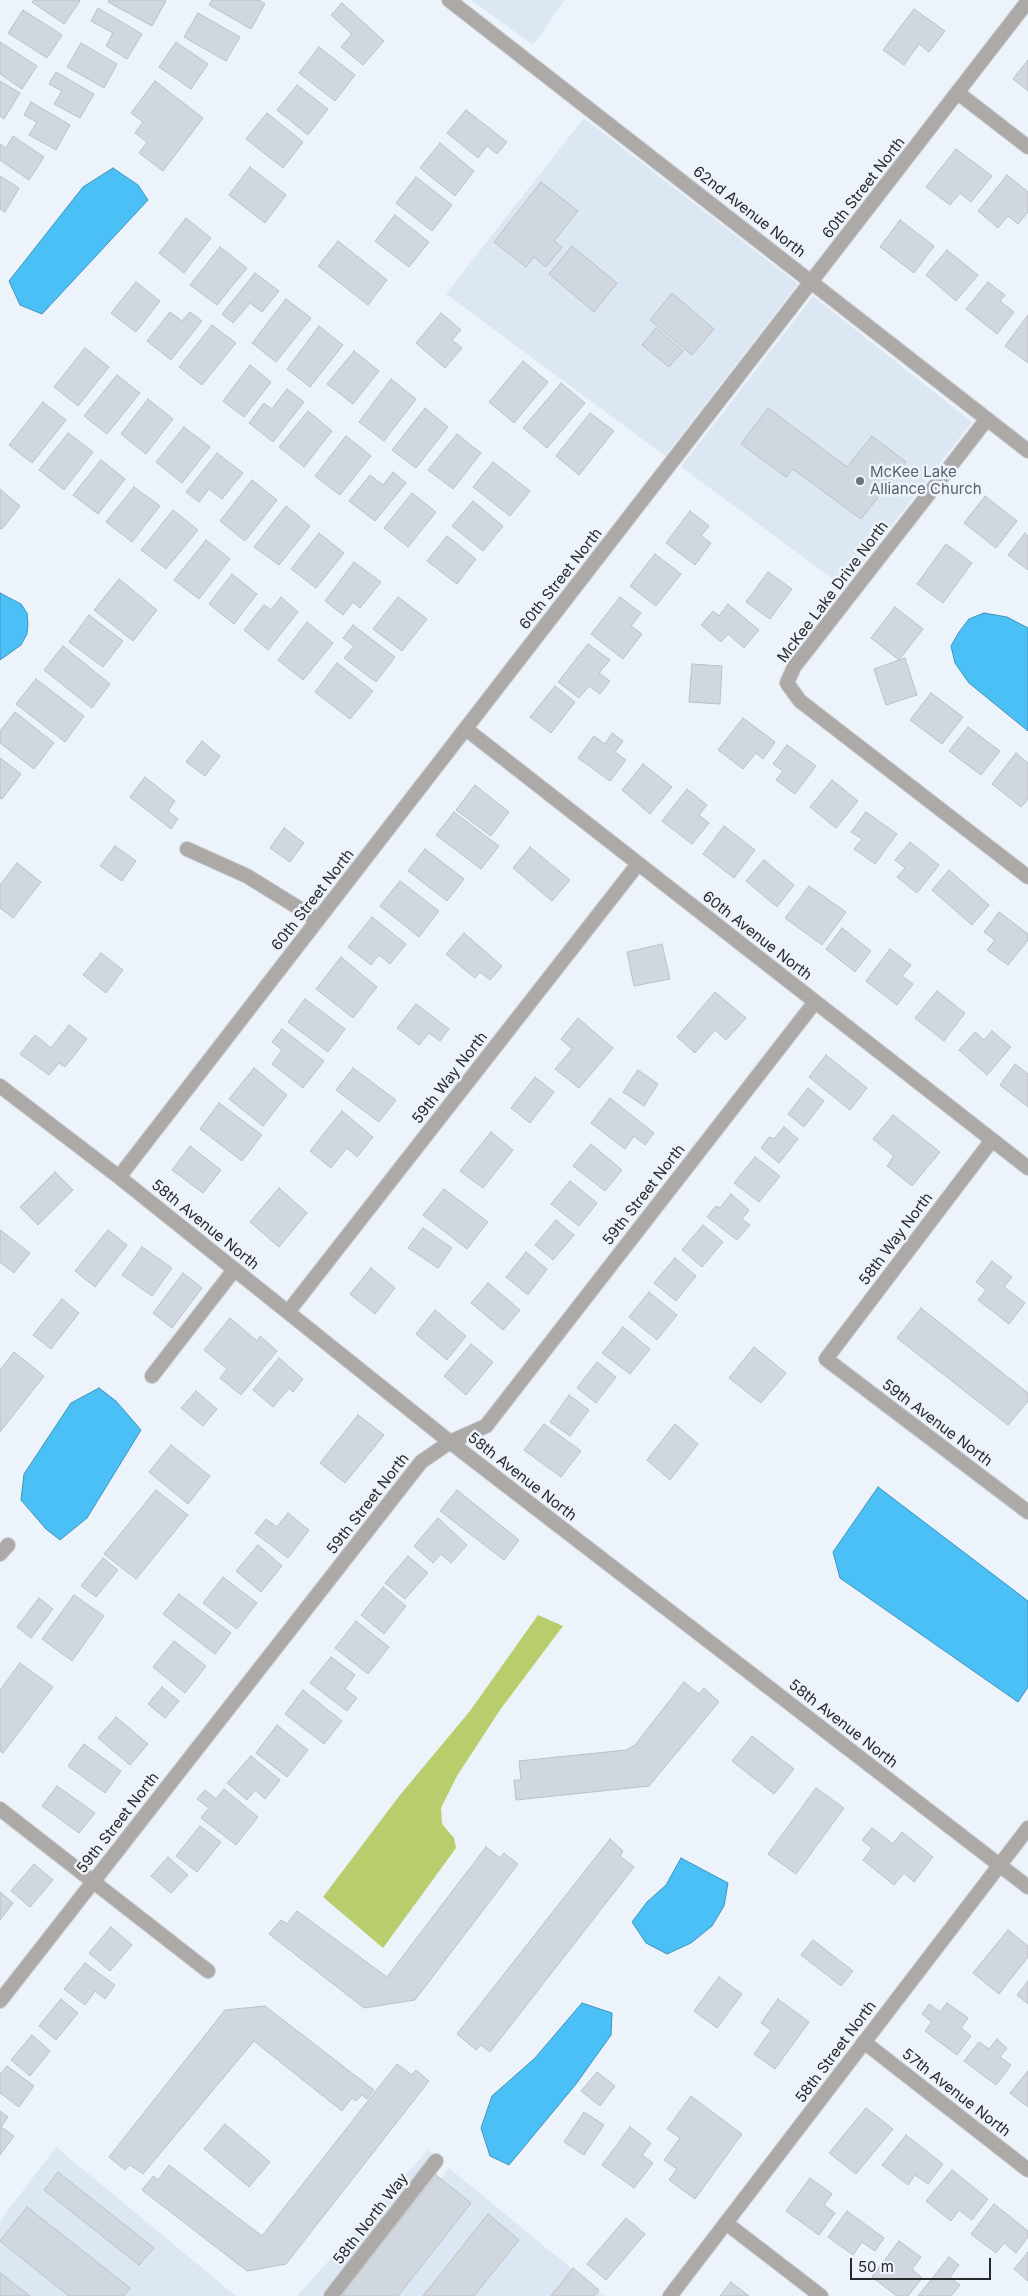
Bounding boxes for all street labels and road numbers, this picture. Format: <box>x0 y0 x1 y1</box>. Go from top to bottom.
street label: 60th Street North <box>819 134 909 242</box>
street label: 62nd Avenue North <box>689 163 809 261</box>
street label: McKee Lake Drive North <box>774 518 892 666</box>
street label: 60th Street North <box>516 525 606 633</box>
street label: 60th Street North <box>268 846 358 954</box>
street label: 60th Avenue North <box>699 888 815 984</box>
street label: 59th Way North <box>409 1029 491 1127</box>
street label: 59th Street North <box>599 1141 689 1249</box>
street label: 58th Avenue North <box>148 1176 262 1274</box>
street label: 58th Way North <box>855 1189 937 1289</box>
street label: 59th Avenue North <box>878 1376 996 1470</box>
street label: 58th Avenue North <box>464 1429 580 1525</box>
street label: 59th Street North <box>323 1450 413 1558</box>
street label: 58th Avenue North <box>785 1676 901 1772</box>
street label: 59th Street North <box>73 1769 163 1877</box>
street label: 58th Street North <box>792 1998 880 2106</box>
street label: 57th Avenue North <box>898 2045 1014 2141</box>
street label: 58th North Way <box>330 2170 412 2268</box>

